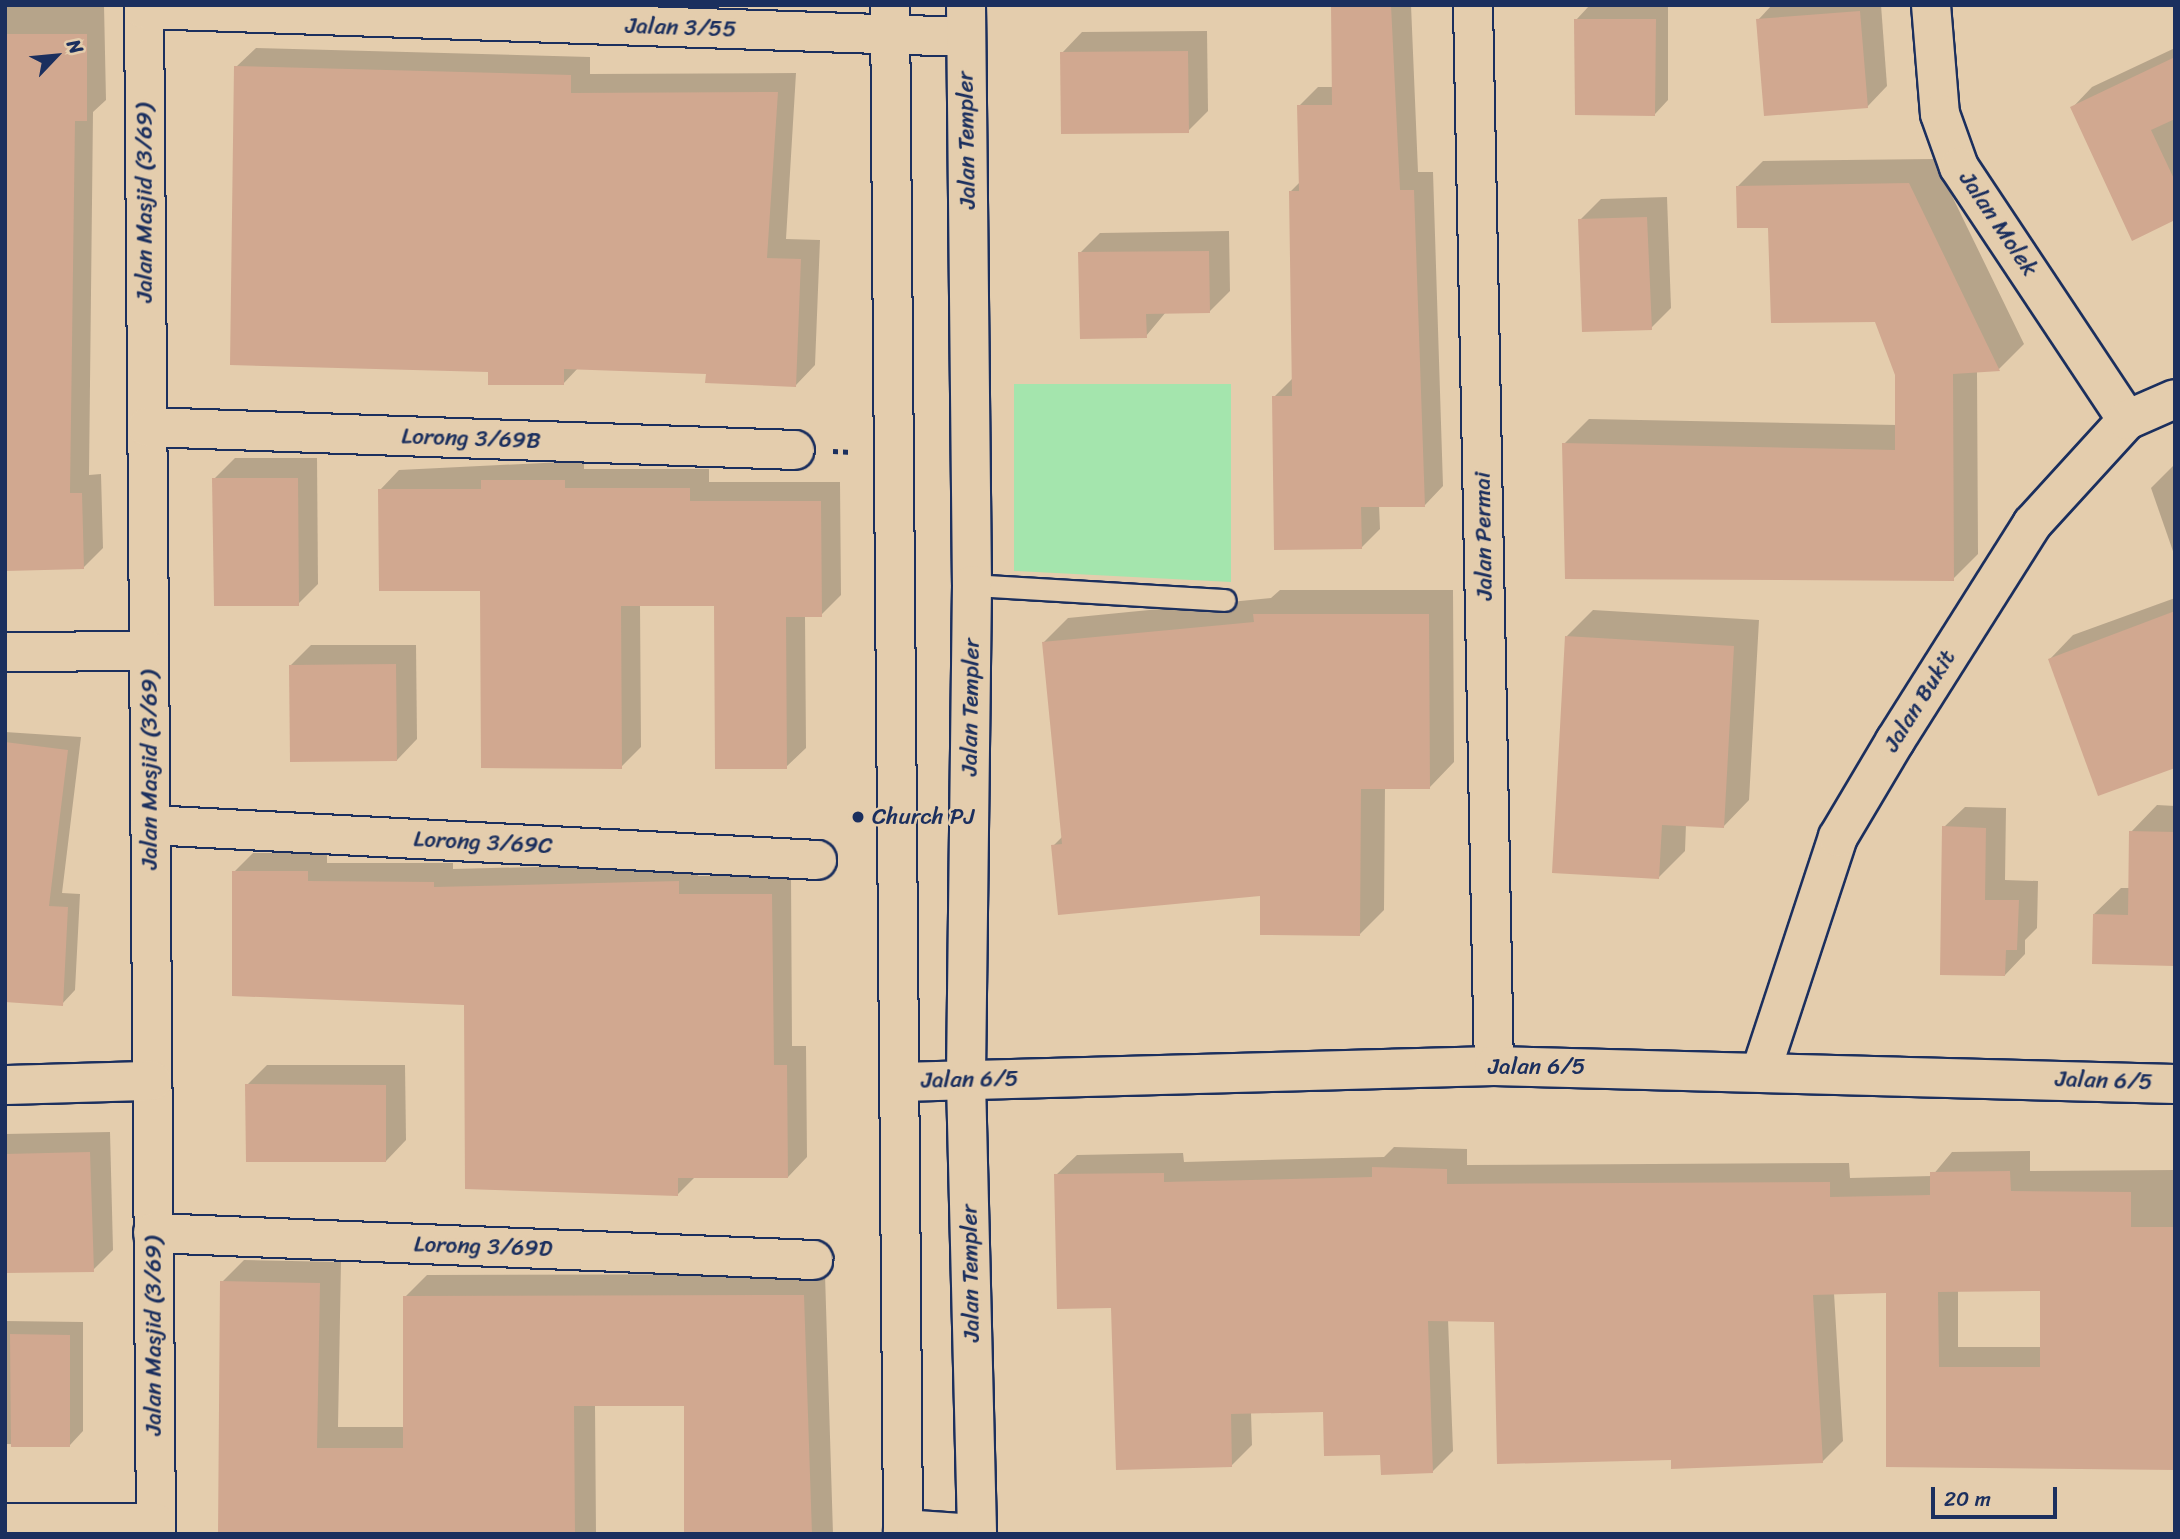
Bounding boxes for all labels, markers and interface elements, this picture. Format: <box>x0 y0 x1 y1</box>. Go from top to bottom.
street label: Jalan 3/55 <box>625 12 737 44</box>
north arrow <box>21 21 91 91</box>
text: N <box>58 33 93 60</box>
street label: Jalan Templer <box>952 70 982 210</box>
street label: Jalan Masjid (3/69) <box>131 103 159 303</box>
street label: Jalan Molek <box>1953 167 2043 281</box>
street label: Lorong 3/69B <box>401 423 541 455</box>
street label: Jalan Permai <box>1469 471 1499 601</box>
street label: Jalan Templer <box>956 637 986 777</box>
street label: Jalan Bukit <box>1878 645 1962 757</box>
street label: Jalan Masjid (3/69) <box>136 670 164 870</box>
place label: Church PJ <box>872 803 974 831</box>
marker: Church PJ <box>850 809 866 825</box>
street label: Lorong 3/69C <box>413 826 553 860</box>
street label: Jalan 6/5 <box>1488 1053 1586 1081</box>
street label: Jalan 6/5 <box>921 1065 1019 1095</box>
street label: Jalan 6/5 <box>2055 1066 2153 1096</box>
street label: Jalan Templer <box>956 1203 986 1343</box>
street label: Lorong 3/69D <box>413 1231 553 1263</box>
street label: Jalan Masjid (3/69) <box>140 1236 168 1436</box>
scale bar <box>1935 1472 2061 1516</box>
text: 20 m <box>1944 1480 1991 1518</box>

